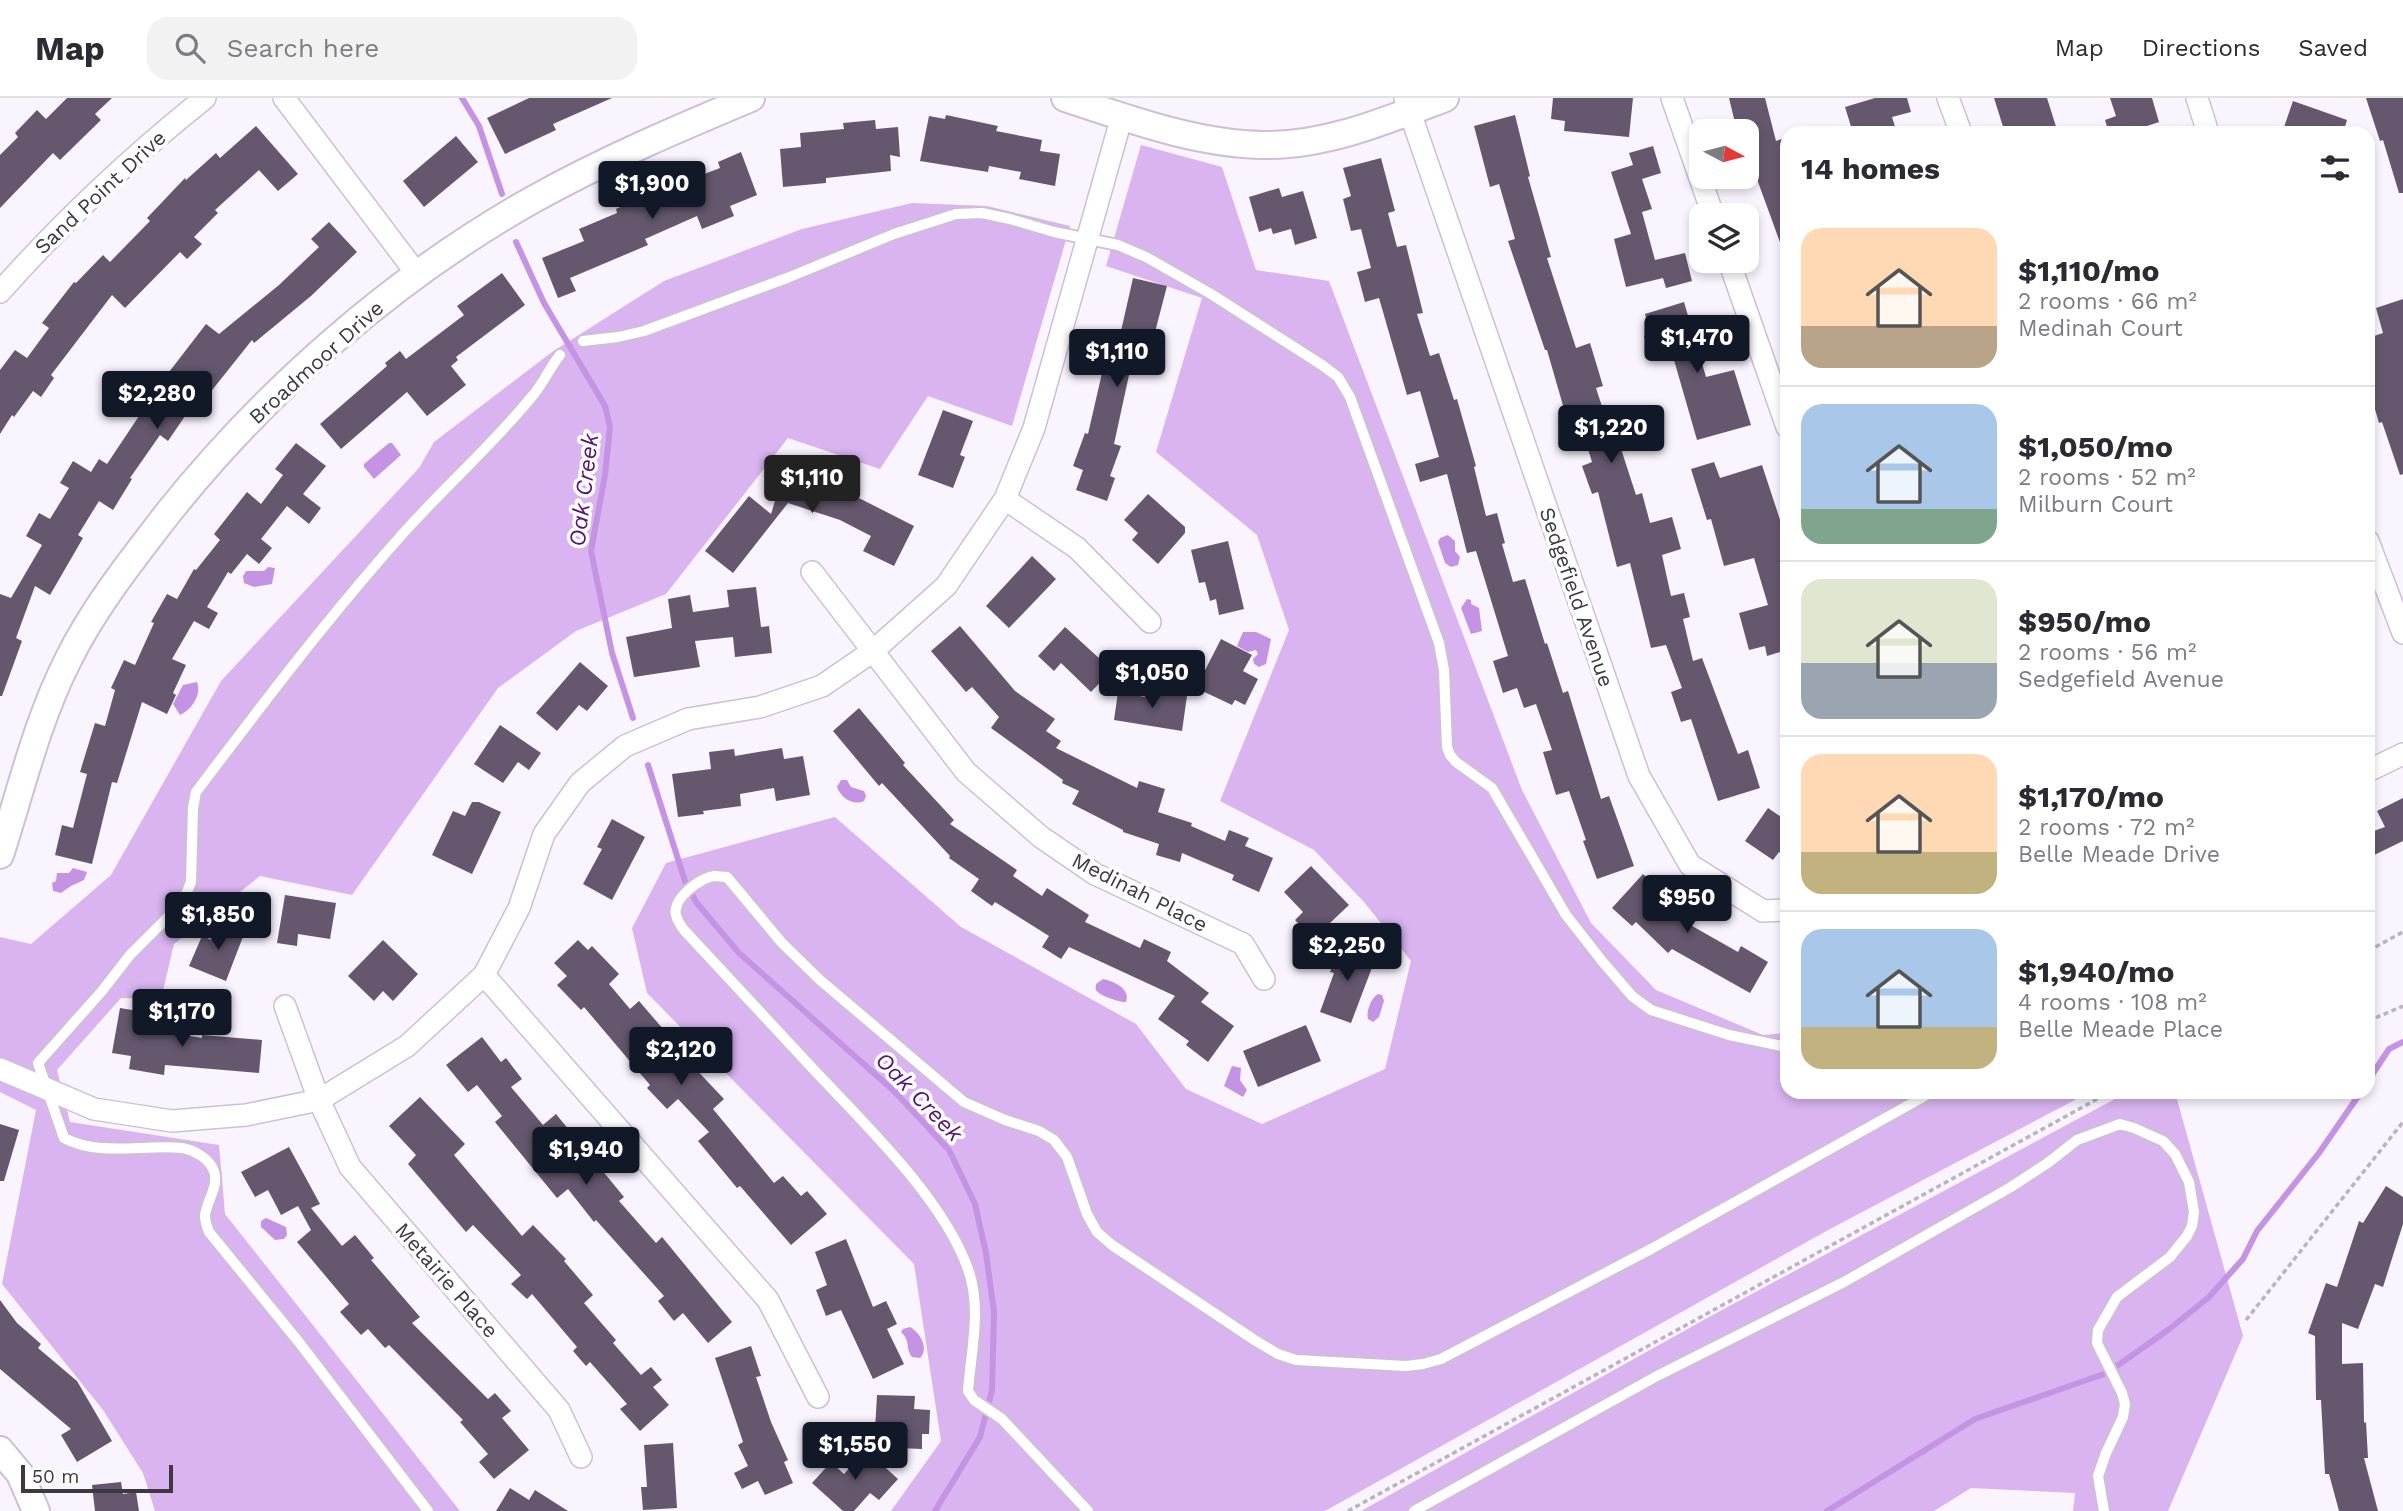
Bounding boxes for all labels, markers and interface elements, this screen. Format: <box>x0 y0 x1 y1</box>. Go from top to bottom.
search box <box>147 17 637 80</box>
text: Map <box>35 29 105 68</box>
icon: search <box>171 29 209 67</box>
text: Search here <box>227 33 379 63</box>
text: Map <box>2055 34 2104 62</box>
text: Directions <box>2142 34 2260 62</box>
text: Saved <box>2298 34 2368 62</box>
north arrow <box>1689 119 1759 189</box>
map controls <box>1689 119 1759 273</box>
street label: Sand Point Drive <box>29 125 171 259</box>
icon: filters <box>2316 149 2354 187</box>
text: 14 homes <box>1801 151 1940 186</box>
pin: $1,900 <box>595 162 709 221</box>
text: $1,900 <box>614 170 690 197</box>
button: layers <box>1689 203 1759 273</box>
text: $1,110/mo <box>2018 253 2160 288</box>
icon: home <box>1857 256 1941 340</box>
text: 2 rooms · 66 m² <box>2018 288 2197 315</box>
street label: Broadmoor Drive <box>244 295 388 429</box>
text: Medinah Court <box>2018 315 2183 342</box>
pin: $1,470 <box>1640 316 1754 375</box>
text: $1,470 <box>1660 324 1734 351</box>
pin: $1,110 <box>1060 330 1174 389</box>
text: $1,110 <box>1085 338 1149 365</box>
pin: $2,280 <box>100 372 214 431</box>
text: $2,280 <box>118 380 196 407</box>
pin: $1,220 <box>1554 406 1668 465</box>
text: $1,220 <box>1574 414 1648 441</box>
text: $1,050/mo <box>2018 429 2173 464</box>
water label: Oak Creek <box>564 430 605 548</box>
icon: home <box>1857 432 1941 516</box>
pin: $1,110 <box>755 456 869 515</box>
text: $1,110 <box>780 464 844 491</box>
text: 2 rooms · 52 m² <box>2018 464 2196 491</box>
text: Milburn Court <box>2018 491 2173 518</box>
street label: Sedgefield Avenue <box>1535 504 1619 690</box>
text: $950/mo <box>2018 604 2151 639</box>
icon: home <box>1857 607 1941 691</box>
text: 2 rooms · 56 m² <box>2018 639 2196 666</box>
pin: $1,050 <box>1095 650 1209 710</box>
text: $1,050 <box>1115 659 1189 686</box>
text: Sedgefield Avenue <box>2018 666 2224 693</box>
text: $1,170/mo <box>2018 779 2164 814</box>
icon: home <box>1857 782 1941 866</box>
text: 2 rooms · 72 m² <box>2018 814 2194 841</box>
text: Belle Meade Drive <box>2018 841 2220 868</box>
street label: Medinah Place <box>1068 847 1212 937</box>
pin: $950 <box>1646 876 1728 935</box>
text: $950 <box>1659 884 1716 911</box>
pin: $1,850 <box>161 892 275 952</box>
text: $1,850 <box>181 901 255 928</box>
pin: $2,250 <box>1290 924 1404 983</box>
text: $2,250 <box>1308 932 1386 959</box>
text: $1,940/mo <box>2018 954 2175 989</box>
icon: home <box>1857 957 1941 1041</box>
text: 4 rooms · 108 m² <box>2018 989 2207 1016</box>
pin: $1,170 <box>125 990 239 1049</box>
text: $1,170 <box>148 998 216 1025</box>
text: Belle Meade Place <box>2018 1016 2223 1043</box>
pin: $2,120 <box>624 1028 738 1087</box>
text: $2,120 <box>645 1036 717 1063</box>
water label: Oak Creek <box>870 1047 969 1148</box>
pin: $1,940 <box>529 1128 643 1187</box>
text: $1,940 <box>548 1136 624 1163</box>
street label: Metairie Place <box>390 1217 504 1343</box>
pin: $1,550 <box>798 1422 912 1482</box>
text: $1,550 <box>819 1431 891 1458</box>
scale bar <box>21 1462 173 1494</box>
text: 50 m <box>32 1465 79 1488</box>

